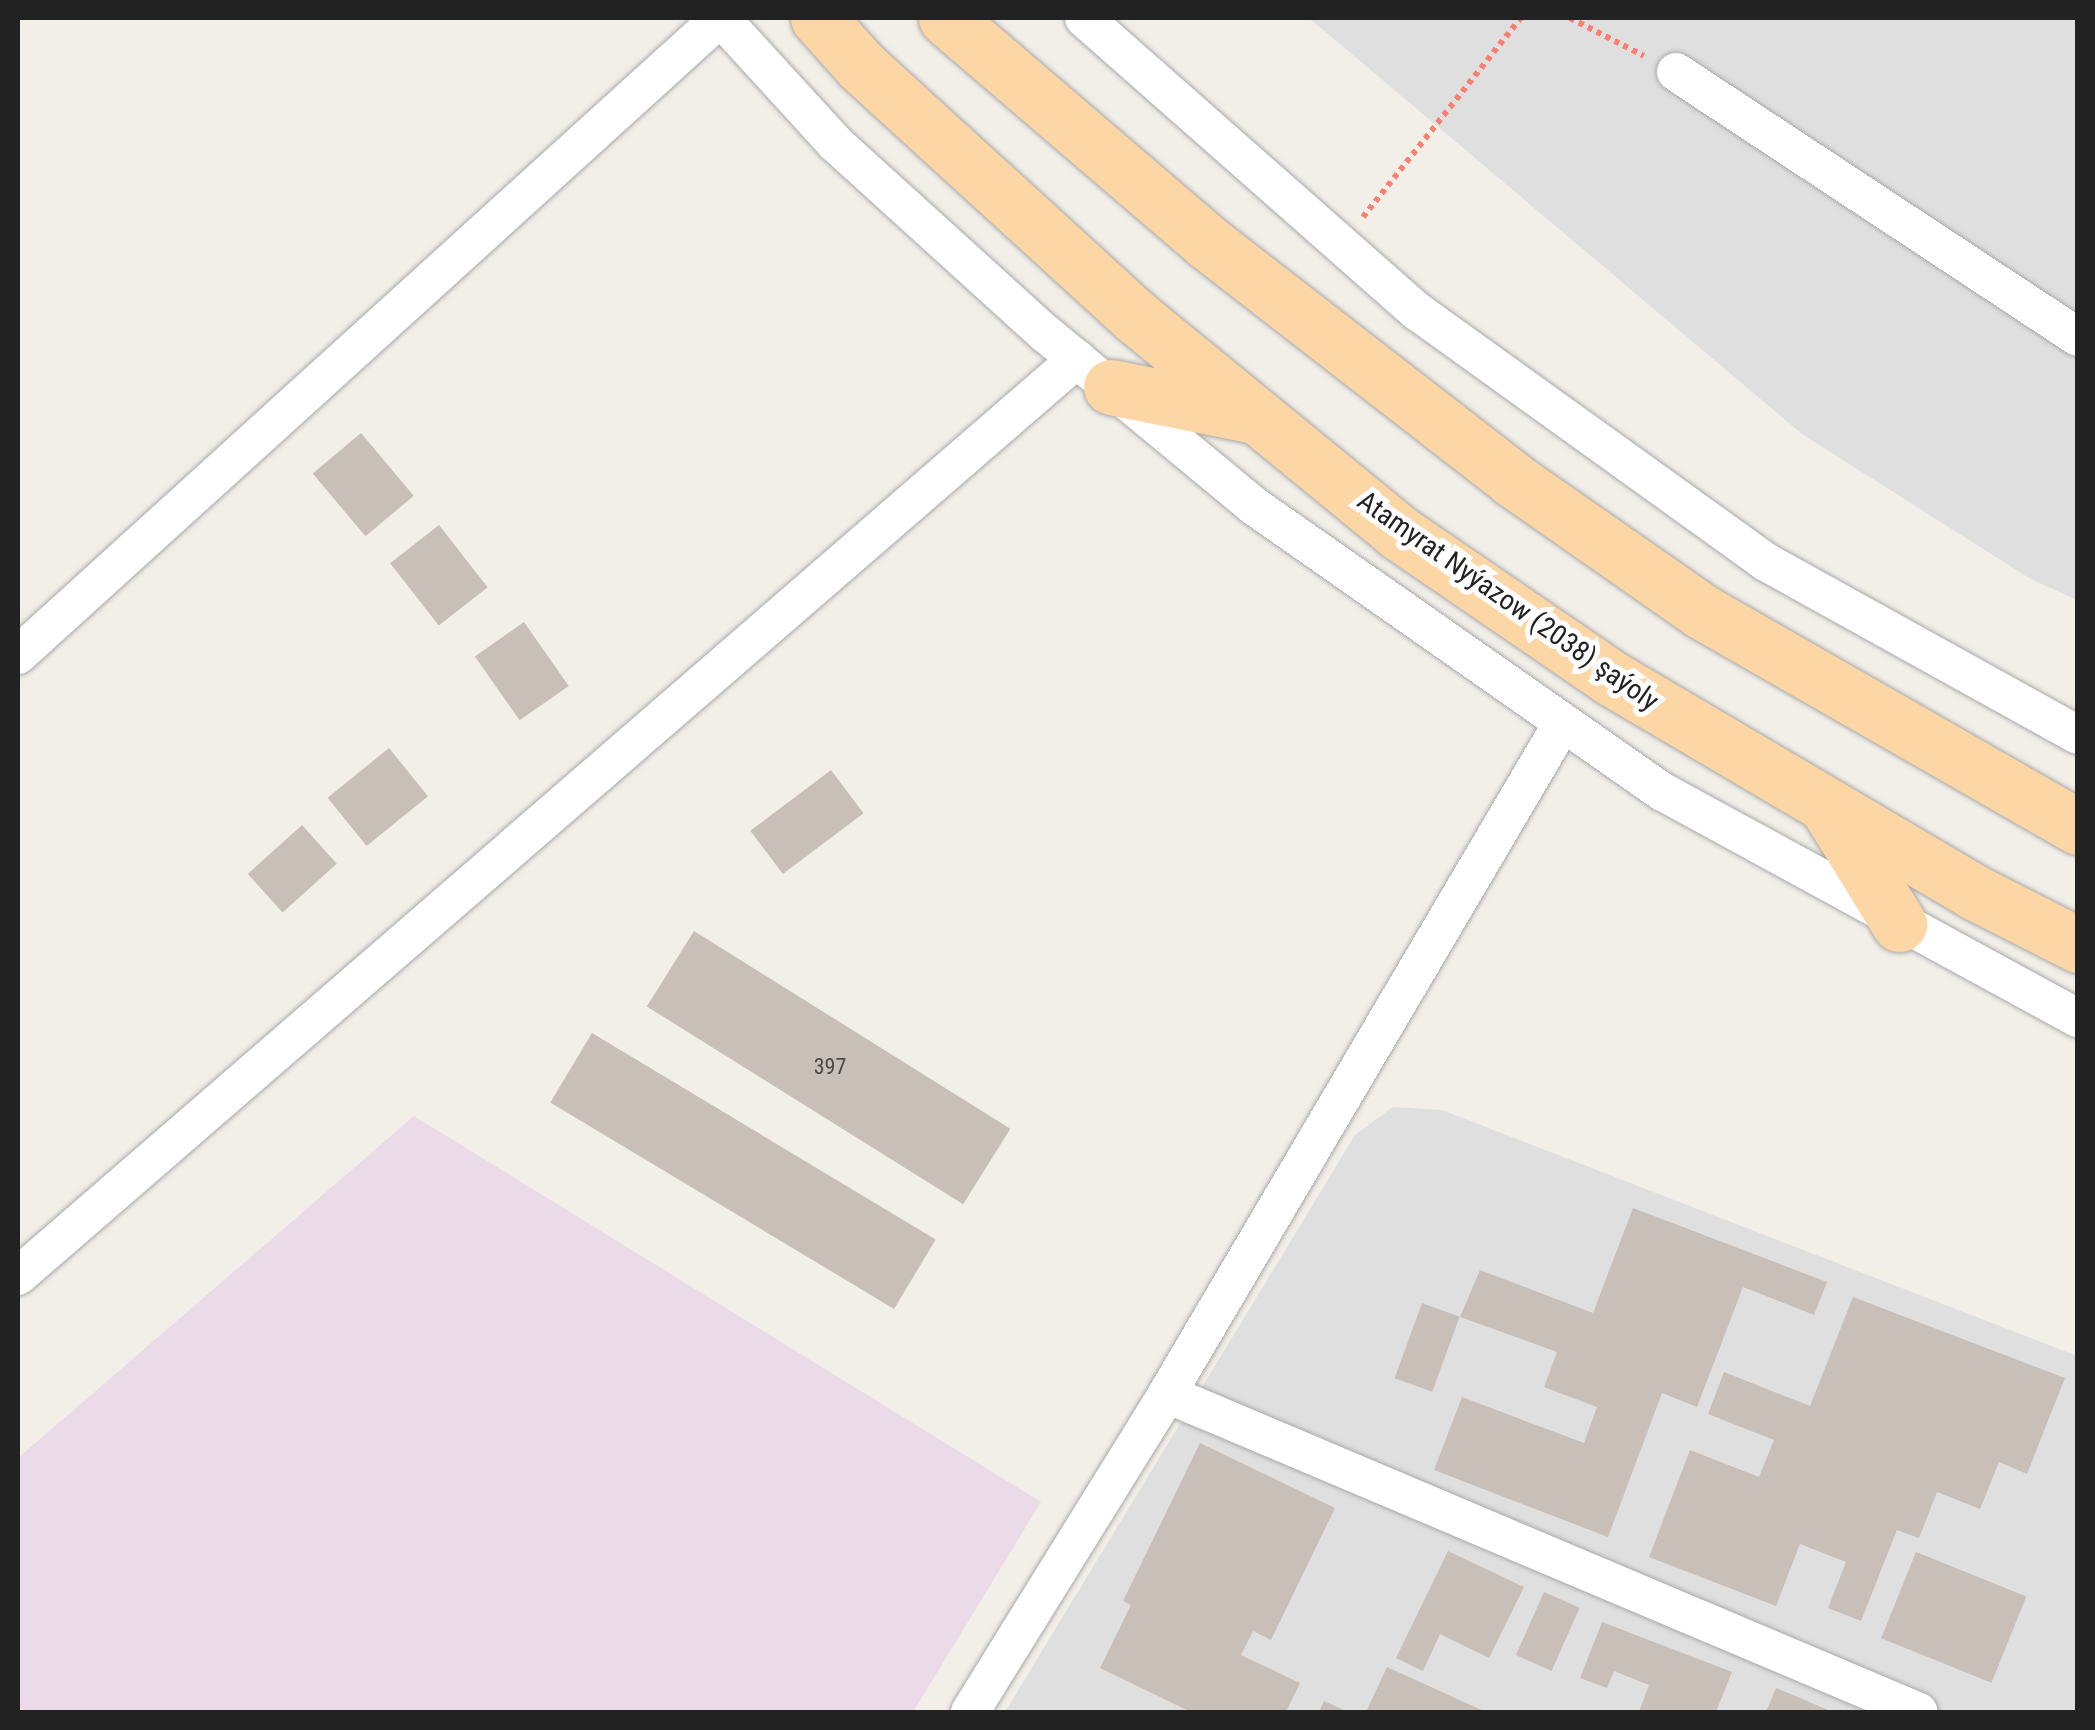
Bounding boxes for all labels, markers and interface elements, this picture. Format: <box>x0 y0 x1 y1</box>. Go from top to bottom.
street label: Atamyrat Nyýazow (2038) şaýoly <box>1351 484 1665 718</box>
house number: 397 <box>814 1054 846 1080</box>

